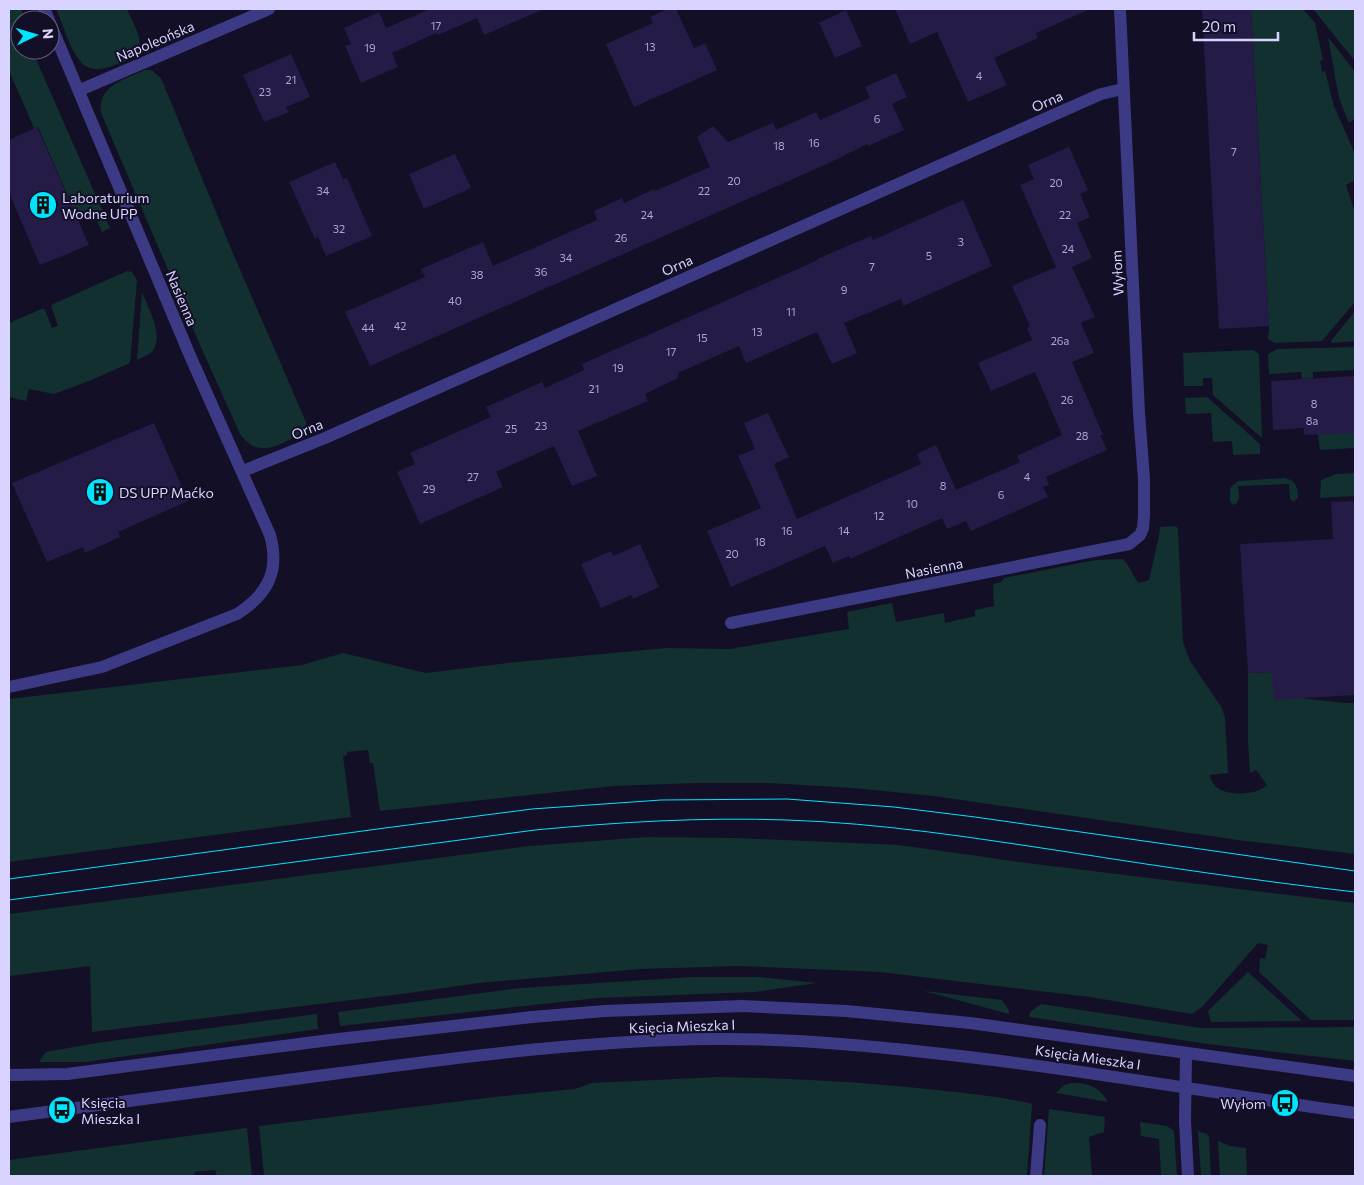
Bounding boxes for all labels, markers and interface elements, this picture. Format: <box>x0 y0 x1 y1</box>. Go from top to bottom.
north arrow <box>10 10 60 60</box>
scale bar <box>1194 10 1278 42</box>
street label: Napoleońska <box>113 17 197 65</box>
text: 20 m <box>1202 17 1236 35</box>
house number: 17 <box>431 19 441 32</box>
text: N <box>40 28 57 40</box>
house number: 13 <box>645 40 655 53</box>
house number: 19 <box>364 41 376 54</box>
house number: 4 <box>976 69 983 82</box>
house number: 21 <box>286 73 296 86</box>
house number: 23 <box>259 85 271 98</box>
street label: Orna <box>1029 87 1065 115</box>
house number: 6 <box>874 112 881 125</box>
house number: 16 <box>808 136 820 149</box>
house number: 18 <box>773 139 785 152</box>
house number: 7 <box>1231 145 1237 158</box>
house number: 20 <box>727 174 741 187</box>
house number: 20 <box>1049 176 1063 189</box>
house number: 34 <box>317 184 330 197</box>
house number: 22 <box>698 184 710 197</box>
place label: Laboraturium Wodne UPP <box>62 189 150 222</box>
building icon: Laboraturium Wodne UPP <box>28 190 58 220</box>
house number: 24 <box>641 208 654 221</box>
house number: 22 <box>1059 208 1071 221</box>
house number: 32 <box>333 222 345 235</box>
house number: 26 <box>615 231 628 244</box>
house number: 3 <box>958 235 964 248</box>
house number: 24 <box>1062 242 1075 255</box>
house number: 5 <box>926 249 932 262</box>
street label: Wyłom <box>1107 250 1127 296</box>
house number: 34 <box>560 251 573 264</box>
street label: Orna <box>659 251 695 279</box>
house number: 7 <box>869 260 875 273</box>
house number: 36 <box>535 265 548 278</box>
street label: Nasienna <box>163 268 201 328</box>
house number: 38 <box>471 268 484 281</box>
house number: 9 <box>841 283 848 296</box>
house number: 40 <box>448 294 462 307</box>
house number: 11 <box>786 305 796 318</box>
house number: 42 <box>394 319 406 332</box>
house number: 44 <box>361 321 375 334</box>
house number: 13 <box>752 325 762 338</box>
house number: 15 <box>696 331 708 344</box>
house number: 26a <box>1051 334 1069 347</box>
house number: 17 <box>666 345 676 358</box>
house number: 19 <box>612 361 624 374</box>
house number: 21 <box>589 382 599 395</box>
house number: 26 <box>1061 393 1074 406</box>
house number: 8 <box>1311 397 1318 410</box>
house number: 8a <box>1306 414 1318 427</box>
street label: Orna <box>289 415 325 443</box>
house number: 23 <box>535 419 547 432</box>
house number: 25 <box>505 422 517 435</box>
house number: 28 <box>1076 429 1089 442</box>
house number: 27 <box>467 470 479 483</box>
house number: 4 <box>1024 470 1031 483</box>
building icon: DS UPP Maćko <box>85 477 115 507</box>
house number: 8 <box>940 479 947 492</box>
house number: 29 <box>423 482 436 495</box>
place label: DS UPP Maćko <box>119 484 214 501</box>
house number: 6 <box>998 488 1005 501</box>
house number: 10 <box>906 497 918 510</box>
house number: 12 <box>874 509 884 522</box>
house number: 16 <box>781 524 793 537</box>
house number: 14 <box>838 524 850 537</box>
house number: 18 <box>754 535 766 548</box>
house number: 20 <box>725 547 739 560</box>
street label: Nasienna <box>904 554 964 582</box>
street label: Księcia Mieszka I <box>628 1016 736 1036</box>
street label: Księcia Mieszka I <box>1034 1041 1142 1073</box>
bus stop icon: Wyłom <box>1270 1088 1300 1118</box>
place label: Księcia Mieszka I <box>81 1094 140 1127</box>
bus stop icon: Księcia Mieszka I <box>47 1095 77 1125</box>
place label: Wyłom <box>1220 1095 1266 1112</box>

